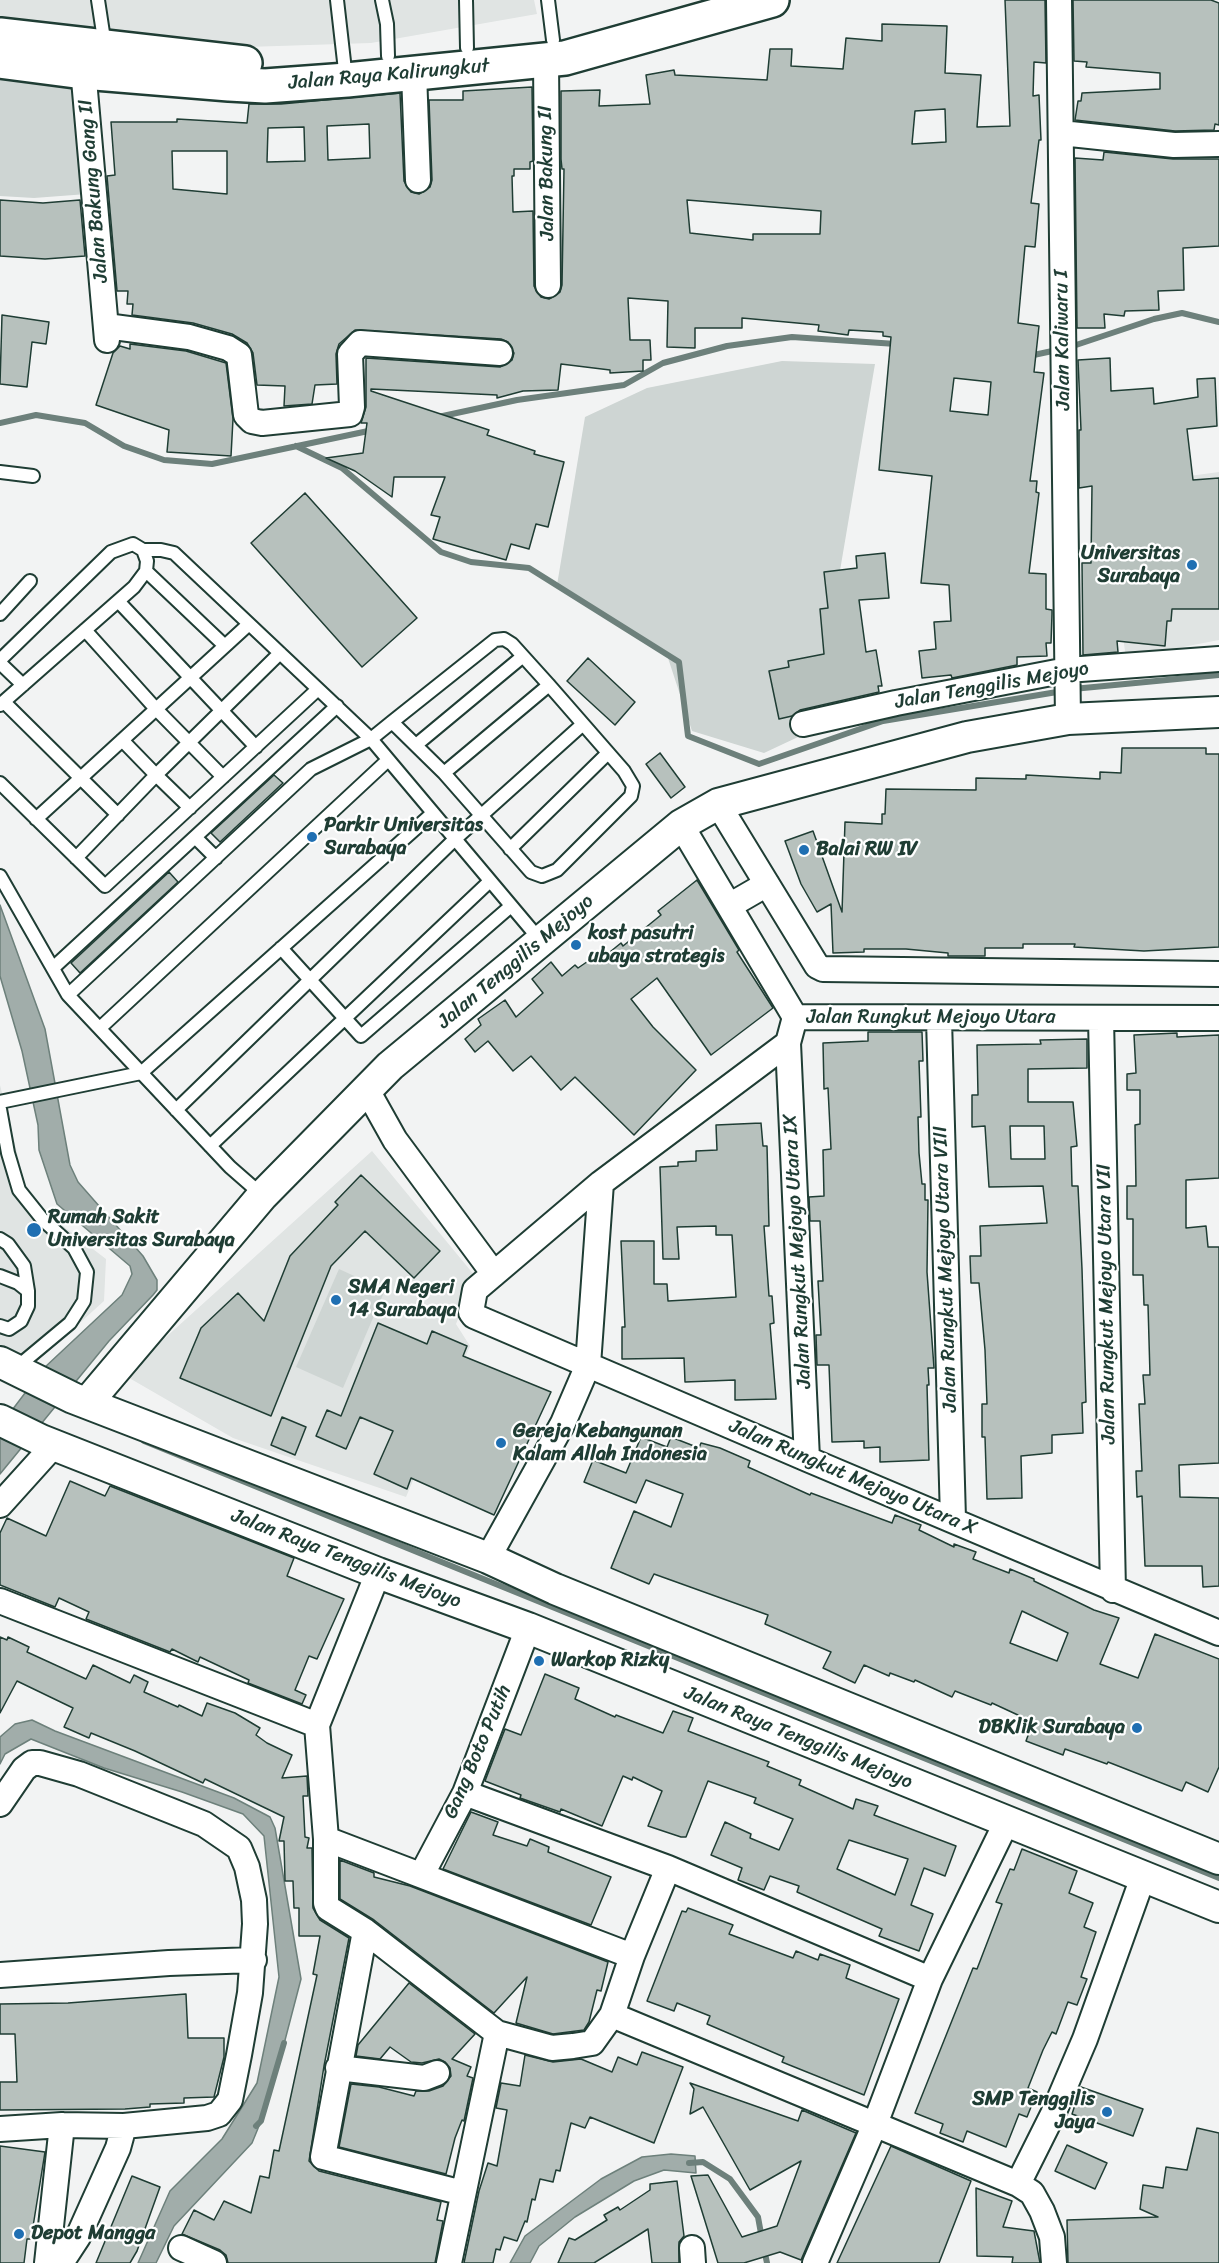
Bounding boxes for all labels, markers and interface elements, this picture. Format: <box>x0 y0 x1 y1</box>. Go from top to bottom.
street label: Jalan Raya Kalirungkut <box>288 54 490 96</box>
street label: Jalan Bakung Gang II <box>74 98 114 284</box>
street label: Jalan Bakung II <box>534 105 560 241</box>
street label: Jalan Kaliwaru I <box>1050 270 1076 410</box>
place label: Universitas Surabaya <box>1081 542 1180 589</box>
marker: Universitas Surabaya <box>1185 558 1199 572</box>
street label: Jalan Tenggilis Mejoyo <box>893 657 1091 715</box>
place label: Parkir Universitas Surabaya <box>324 814 483 861</box>
marker: Parkir Universitas Surabaya <box>305 830 319 844</box>
place label: Balai RW IV <box>816 838 918 862</box>
marker: Balai RW IV <box>797 843 811 857</box>
street label: Jalan Tenggilis Mejoyo <box>433 890 599 1034</box>
place label: kost pasutri ubaya strategis <box>588 922 724 969</box>
marker: kost pasutri ubaya strategis <box>569 938 583 952</box>
street label: Jalan Rungkut Mejoyo Utara <box>806 1006 1056 1030</box>
street label: Jalan Rungkut Mejoyo Utara IX <box>779 1113 817 1389</box>
street label: Jalan Rungkut Mejoyo Utara VIII <box>929 1125 963 1413</box>
street label: Jalan Rungkut Mejoyo Utara VII <box>1093 1164 1121 1444</box>
place label: Rumah Sakit Universitas Surabaya <box>48 1206 235 1253</box>
marker: Rumah Sakit Universitas Surabaya <box>25 1221 43 1239</box>
place label: SMA Negeri 14 Surabaya <box>348 1276 457 1323</box>
marker: SMA Negeri 14 Surabaya <box>329 1293 343 1307</box>
street label: Jalan Rungkut Mejoyo Utara X <box>725 1415 981 1541</box>
place label: Gereja Kebangunan Kalam Allah Indonesia <box>513 1420 707 1467</box>
marker: Gereja Kebangunan Kalam Allah Indonesia <box>494 1436 508 1450</box>
street label: Jalan Raya Tenggilis Mejoyo <box>228 1504 464 1614</box>
place label: Warkop Rizky <box>551 1649 669 1673</box>
marker: Warkop Rizky <box>532 1654 546 1668</box>
street label: Gang Boto Putih <box>439 1681 517 1823</box>
street label: Jalan Raya Tenggilis Mejoyo <box>680 1681 916 1795</box>
place label: DBKlik Surabaya <box>979 1716 1125 1740</box>
marker: DBKlik Surabaya <box>1130 1721 1144 1735</box>
place label: SMP Tenggilis Jaya <box>972 2088 1095 2135</box>
marker: SMP Tenggilis Jaya <box>1100 2105 1114 2119</box>
place label: Depot Mangga <box>31 2222 155 2246</box>
marker: Depot Mangga <box>12 2227 26 2241</box>

